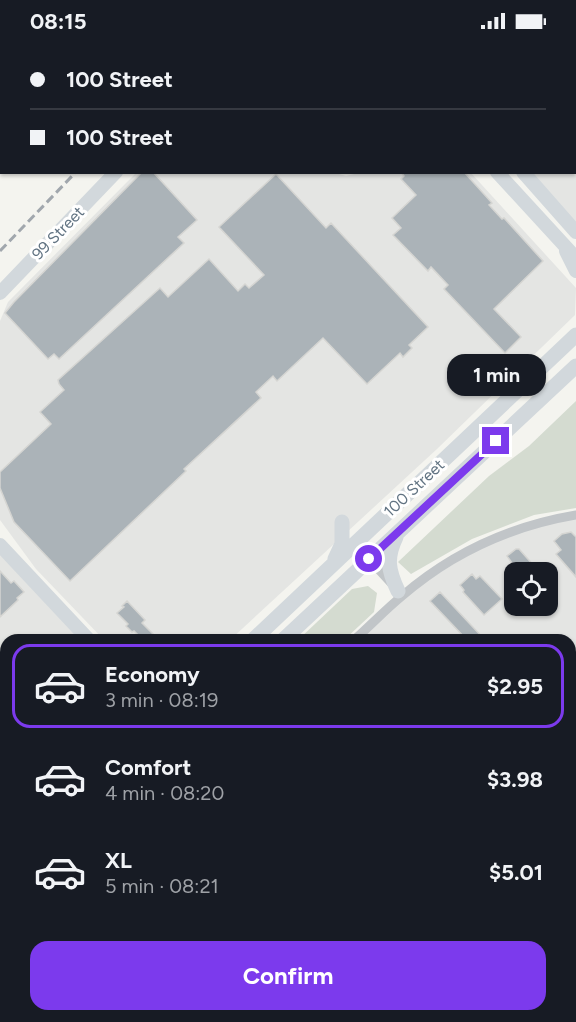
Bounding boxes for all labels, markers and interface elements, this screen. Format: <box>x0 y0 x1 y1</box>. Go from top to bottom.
text: 08:15 <box>30 8 86 35</box>
text: 100 Street <box>66 66 173 93</box>
text: 100 Street <box>66 124 173 151</box>
street label: 99 Street <box>28 202 88 264</box>
callout: 1 min <box>446 354 546 396</box>
text: 1 min <box>473 363 520 387</box>
route end <box>482 427 509 454</box>
street label: 100 Street <box>380 455 448 521</box>
route start <box>355 545 382 572</box>
map controls <box>504 562 558 616</box>
button: locate <box>504 562 558 616</box>
icon: car <box>33 659 87 713</box>
text: Economy <box>105 661 200 688</box>
text: $2.95 <box>487 673 543 700</box>
text: 3 min · 08:19 <box>105 688 218 712</box>
icon: car <box>33 752 87 806</box>
text: Comfort <box>105 754 191 781</box>
text: $3.98 <box>487 766 543 793</box>
text: 4 min · 08:20 <box>105 781 224 805</box>
icon: car <box>33 845 87 899</box>
text: XL <box>105 847 132 874</box>
text: $5.01 <box>489 859 543 886</box>
text: 5 min · 08:21 <box>105 874 219 898</box>
button: Confirm <box>30 941 546 1010</box>

